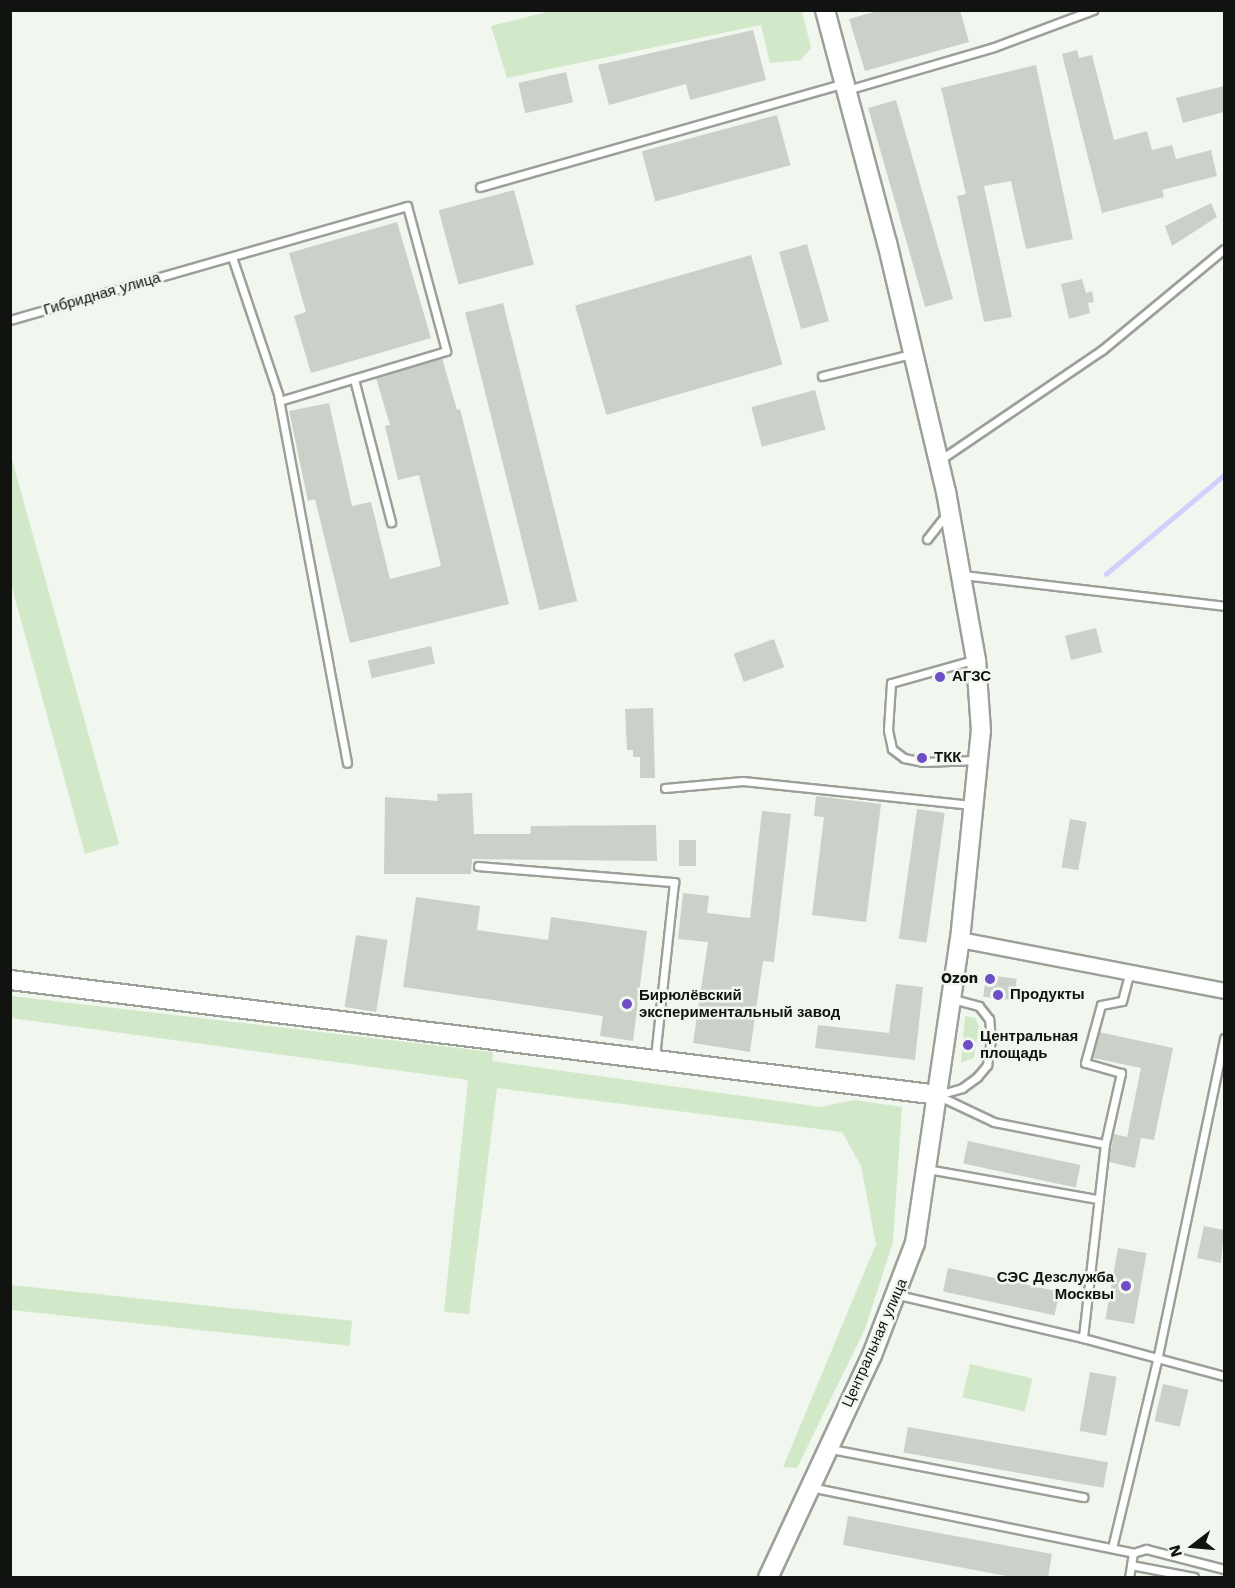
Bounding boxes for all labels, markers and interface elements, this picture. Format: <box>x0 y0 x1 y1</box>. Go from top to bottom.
street label: Гибридная улица <box>41 269 163 319</box>
place label: АГЗС <box>952 668 991 686</box>
marker: АГЗС <box>933 670 947 684</box>
place label: ТКК <box>934 749 961 767</box>
marker: ТКК <box>915 751 929 765</box>
place label: Ozon <box>941 970 978 988</box>
marker: Ozon <box>983 972 997 986</box>
place label: Бирюлёвский экспериментальный завод <box>639 986 840 1021</box>
place label: Продукты <box>1010 986 1085 1004</box>
marker: Продукты <box>991 988 1005 1002</box>
marker: Бирюлёвский экспериментальный завод <box>620 997 634 1011</box>
place label: Центральная площадь <box>980 1027 1078 1062</box>
marker: Центральная площадь <box>961 1038 975 1052</box>
place label: СЭС Дезслужба Москвы <box>997 1268 1114 1303</box>
street label: Центральная улица <box>839 1276 911 1410</box>
marker: СЭС Дезслужба Москвы <box>1119 1279 1133 1293</box>
north arrow <box>1163 1516 1223 1576</box>
text: N <box>1164 1543 1186 1559</box>

